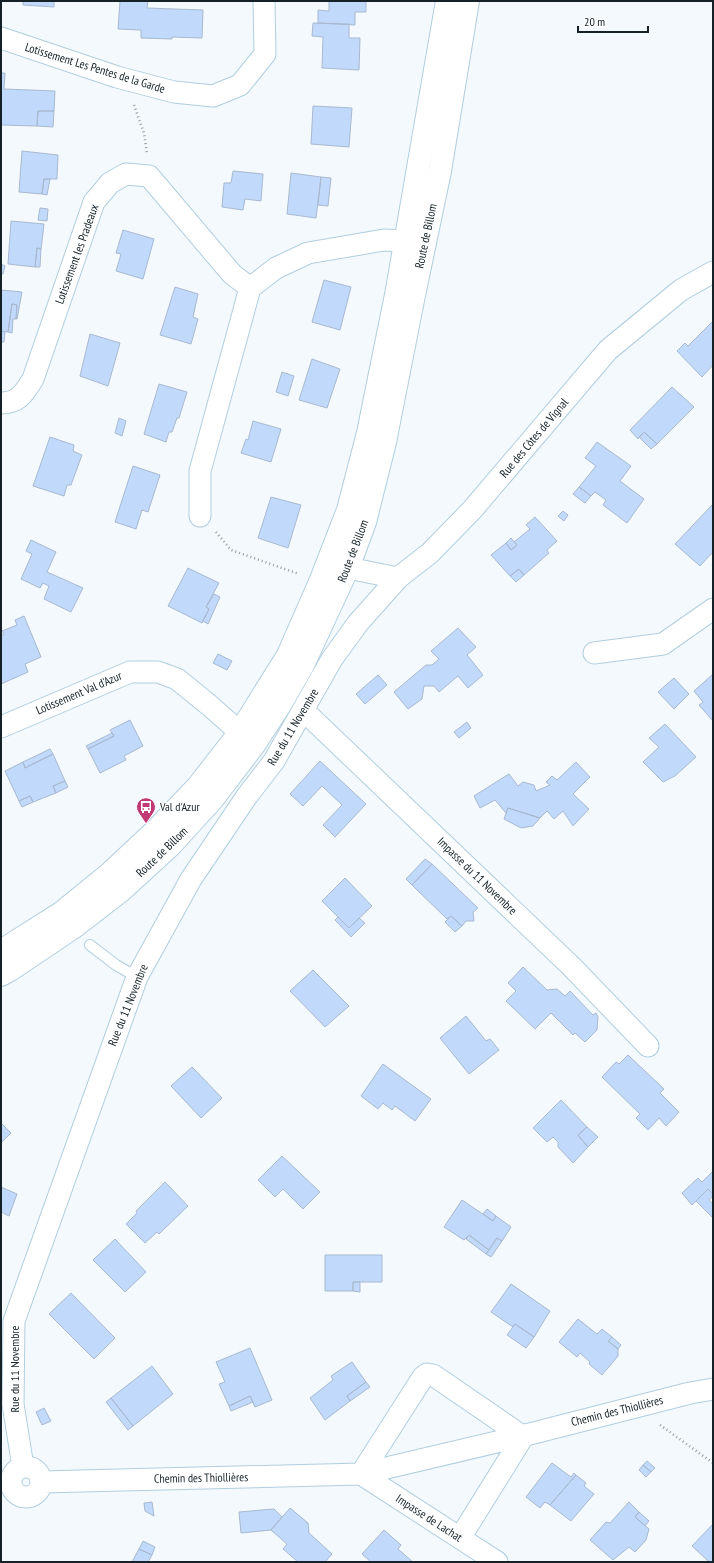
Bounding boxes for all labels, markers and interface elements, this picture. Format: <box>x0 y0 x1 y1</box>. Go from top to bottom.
scale bar <box>578 8 648 34</box>
text: 20 m <box>584 14 605 29</box>
street label: Lotissement Les Pentes de la Garde <box>23 39 167 96</box>
street label: Lotissement les Pradeaux <box>52 202 102 306</box>
street label: Route de Billom <box>411 202 440 270</box>
street label: Rue des Côtes de Vignal <box>496 395 571 480</box>
street label: Route de Billom <box>334 517 371 584</box>
street label: Lotissement Val d'Azur <box>34 667 125 717</box>
street label: Rue du 11 Novembre <box>264 685 321 768</box>
bus stop icon: Val d'Azur <box>135 796 157 824</box>
place label: Val d'Azur <box>159 799 200 814</box>
street label: Route de Billom <box>133 823 191 880</box>
street label: Impasse du 11 Novembre <box>434 834 520 918</box>
street label: Rue du 11 Novembre <box>104 962 151 1048</box>
street label: Rue du 11 Novembre <box>7 1325 22 1413</box>
street label: Chemin des Thiollières <box>569 1392 664 1429</box>
street label: Chemin des Thiollières <box>154 1469 248 1486</box>
street label: Impasse de Lachat <box>393 1491 466 1545</box>

